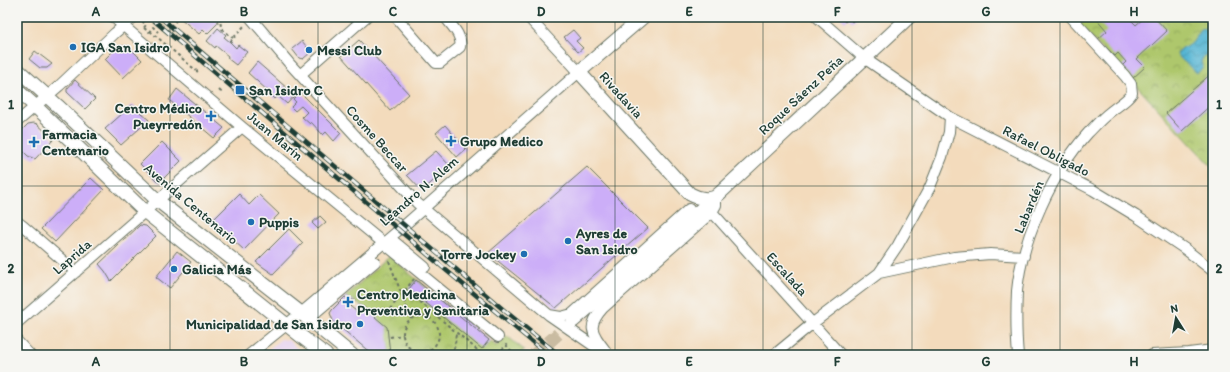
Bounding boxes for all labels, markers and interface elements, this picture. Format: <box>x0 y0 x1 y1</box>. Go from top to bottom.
text: A <box>91 4 101 19</box>
text: B <box>240 4 249 19</box>
text: C <box>389 4 398 19</box>
text: D <box>537 4 546 19</box>
text: E <box>685 4 693 19</box>
text: F <box>834 4 841 19</box>
text: G <box>982 4 991 19</box>
text: H <box>1130 4 1139 19</box>
place label: IGA San Isidro <box>81 39 170 56</box>
marker: IGA San Isidro <box>68 42 78 52</box>
place label: Messi Club <box>317 42 382 59</box>
marker: Messi Club <box>304 45 314 55</box>
street label: Roque Sáenz Peña <box>755 51 847 139</box>
street label: Rivadavia <box>596 68 647 122</box>
place label: San Isidro C <box>249 82 323 99</box>
marker: San Isidro C <box>234 84 246 96</box>
text: 1 <box>8 97 14 112</box>
text: 1 <box>1216 97 1222 112</box>
place label: Centro Médico Pueyrredón <box>115 100 203 133</box>
street label: Cosme Beccar <box>342 102 412 177</box>
street label: Juan Marín <box>244 108 306 164</box>
marker: Centro Médico Pueyrredón <box>205 110 217 122</box>
street label: Rafael Obligado <box>1000 122 1092 180</box>
place label: Farmacia Centenario <box>42 126 109 159</box>
place label: Grupo Medico <box>460 133 543 150</box>
marker: Grupo Medico <box>445 135 457 147</box>
marker: Farmacia Centenario <box>29 137 39 147</box>
street label: Leandro N. Alem <box>376 152 462 230</box>
street label: Avenida Centenario <box>140 160 242 248</box>
street label: Labardén <box>1010 178 1048 236</box>
place label: Puppis <box>259 214 299 231</box>
marker: Puppis <box>246 217 256 227</box>
place label: Ayres de San Isidro <box>575 225 638 258</box>
street label: Laprida <box>49 235 95 278</box>
marker: Ayres de San Isidro <box>563 236 573 246</box>
place label: Torre Jockey <box>440 246 516 263</box>
street label: Escalada <box>763 248 812 300</box>
marker: Torre Jockey <box>519 249 529 259</box>
text: 2 <box>8 261 15 276</box>
place label: Galicia Más <box>182 261 251 278</box>
text: 2 <box>1216 261 1223 276</box>
marker: Galicia Más <box>169 264 179 274</box>
place label: Centro Medicina Preventiva y Sanitaria <box>357 286 490 319</box>
marker: Centro Medicina Preventiva y Sanitaria <box>342 296 354 308</box>
north arrow <box>1156 298 1196 338</box>
text: N <box>1169 302 1179 316</box>
place label: Municipalidad de San Isidro <box>186 316 352 333</box>
marker: Municipalidad de San Isidro <box>355 319 365 329</box>
text: A <box>91 354 101 369</box>
text: B <box>240 354 249 369</box>
text: C <box>389 354 398 369</box>
text: D <box>537 354 546 369</box>
text: E <box>685 354 693 369</box>
text: F <box>834 354 841 369</box>
text: G <box>982 354 991 369</box>
text: H <box>1130 354 1139 369</box>

